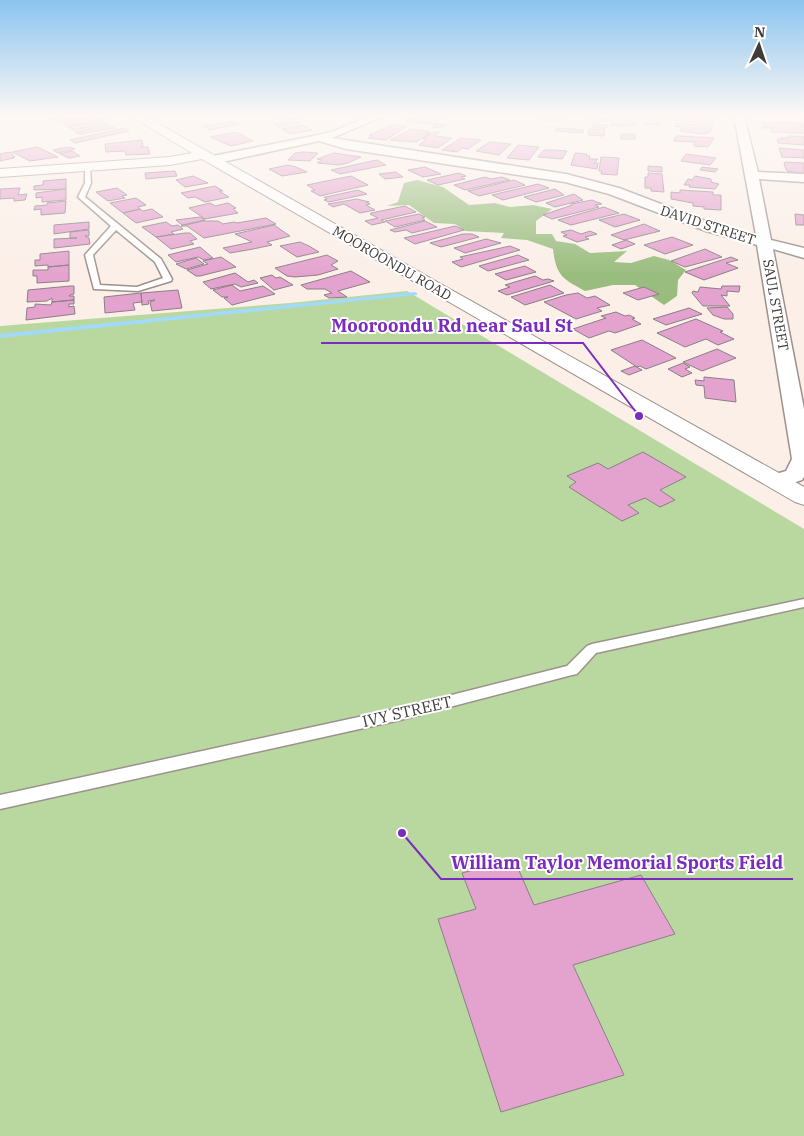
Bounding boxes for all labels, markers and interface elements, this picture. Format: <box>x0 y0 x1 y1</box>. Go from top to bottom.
north arrow <box>734 20 784 70</box>
text: N <box>754 23 766 41</box>
street label: DAVID STREET <box>658 201 758 249</box>
street label: MOOROONDU ROAD <box>329 222 455 304</box>
street label: SAUL STREET <box>759 258 793 352</box>
callout: Mooroondu Rd near Saul St <box>321 310 583 343</box>
text: Mooroondu Rd near Saul St <box>331 314 573 337</box>
street label: IVY STREET <box>360 691 454 731</box>
callout: William Taylor Memorial Sports Field <box>441 846 793 879</box>
text: William Taylor Memorial Sports Field <box>451 851 783 874</box>

